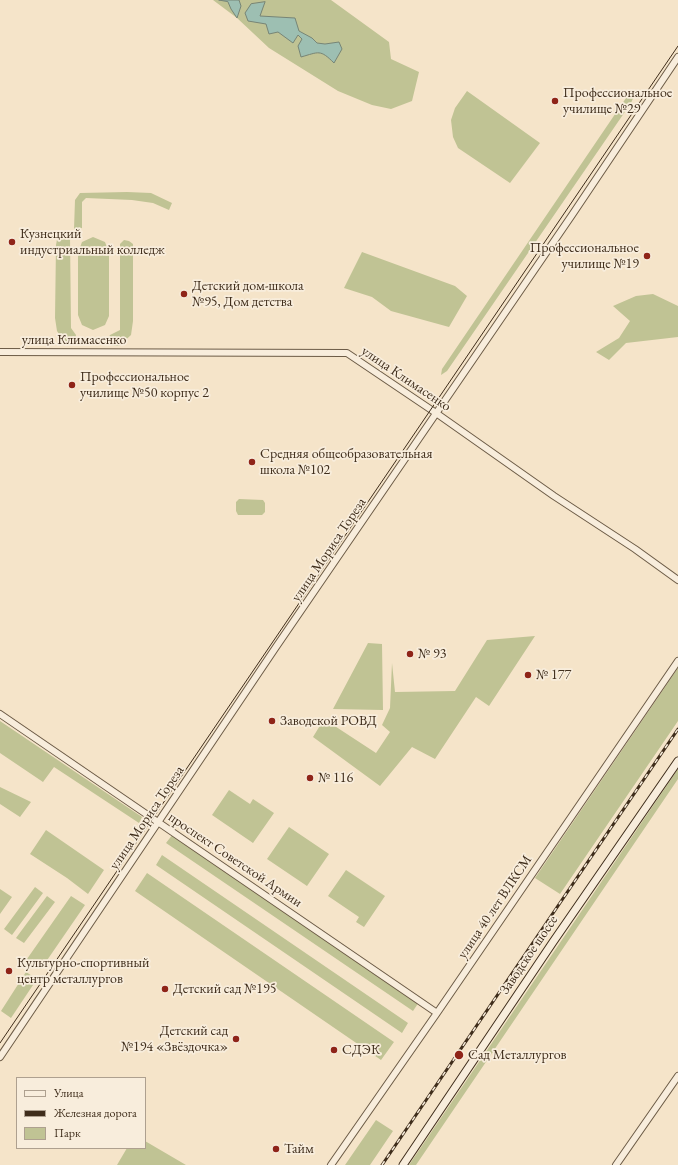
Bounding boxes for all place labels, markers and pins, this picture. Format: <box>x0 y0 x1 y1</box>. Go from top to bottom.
place label: Профессиональное училище №29 <box>563 85 672 118</box>
marker: Профессиональное училище №29 <box>550 96 560 106</box>
place label: Кузнецкий индустриальный колледж <box>20 226 165 258</box>
marker: Кузнецкий индустриальный колледж <box>7 237 17 247</box>
place label: Профессиональное училище №19 <box>530 240 639 272</box>
marker: Профессиональное училище №19 <box>642 251 652 261</box>
place label: Детский дом-школа №95, Дом детства <box>192 278 304 310</box>
marker: Детский дом-школа №95, Дом детства <box>179 289 189 299</box>
place label: Профессиональное училище №50 корпус 2 <box>80 369 209 402</box>
marker: Профессиональное училище №50 корпус 2 <box>67 380 77 390</box>
place label: Средняя общеобразовательная школа №102 <box>260 446 433 478</box>
marker: Средняя общеобразовательная школа №102 <box>247 457 257 467</box>
place label: № 93 <box>418 646 446 662</box>
marker: № 93 <box>405 649 415 659</box>
place label: № 177 <box>536 667 571 683</box>
marker: № 177 <box>523 670 533 680</box>
place label: Заводской РОВД <box>280 713 377 729</box>
marker: Заводской РОВД <box>267 716 277 726</box>
place label: № 116 <box>318 770 353 786</box>
marker: № 116 <box>305 773 315 783</box>
place label: Культурно-спортивный центр металлургов <box>17 955 149 988</box>
marker: Культурно-спортивный центр металлургов <box>4 966 14 976</box>
place label: Детский сад №195 <box>173 981 276 997</box>
marker: Детский сад №195 <box>160 984 170 994</box>
place label: Детский сад №194 «Звёздочка» <box>121 1023 228 1056</box>
marker: Детский сад №194 «Звёздочка» <box>231 1034 241 1044</box>
place label: СДЭК <box>342 1042 380 1058</box>
marker: СДЭК <box>329 1045 339 1055</box>
place label: Сад Металлургов <box>468 1047 567 1063</box>
marker: Сад Металлургов <box>453 1049 465 1061</box>
place label: Тайм <box>284 1141 314 1157</box>
marker: Тайм <box>271 1144 281 1154</box>

